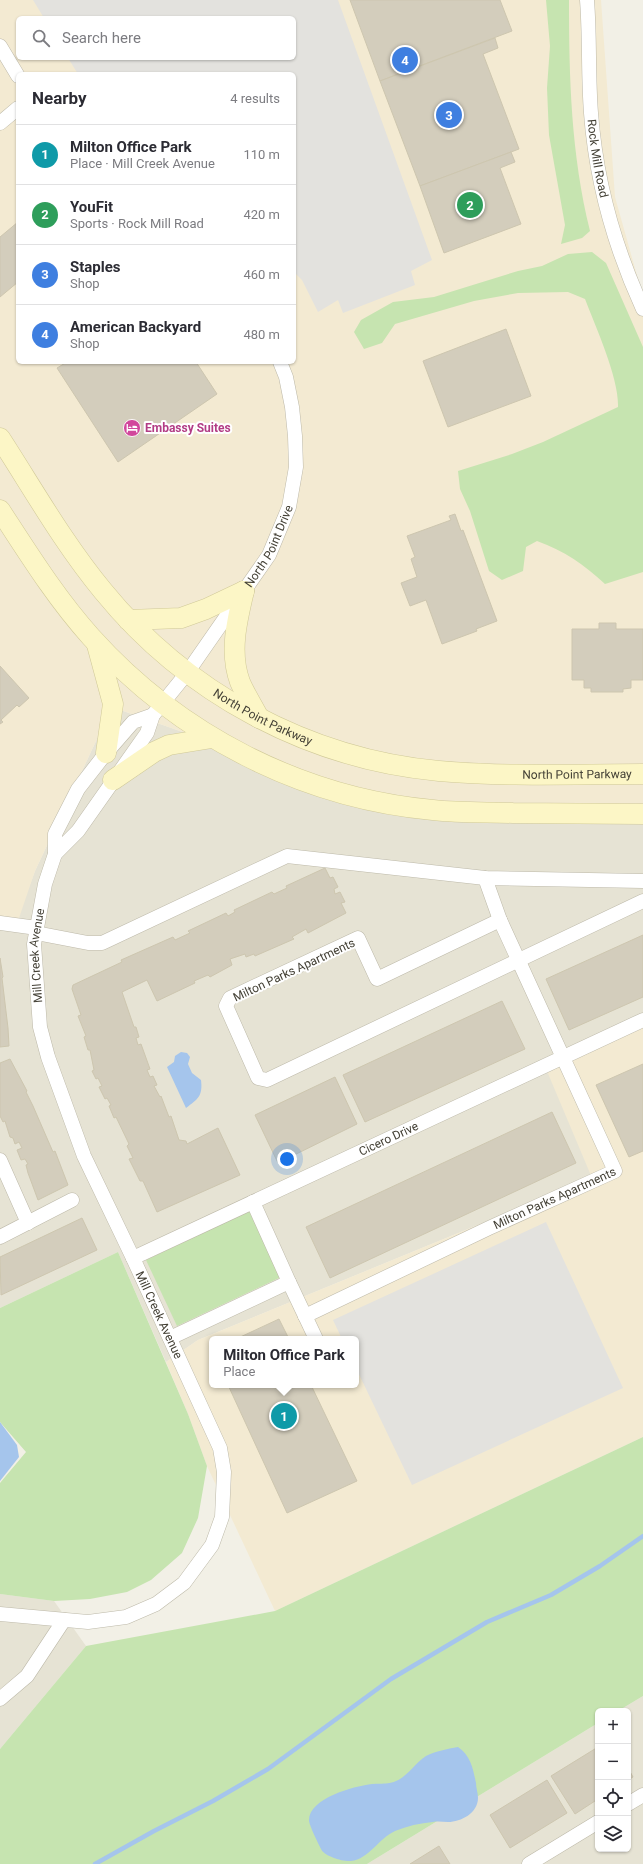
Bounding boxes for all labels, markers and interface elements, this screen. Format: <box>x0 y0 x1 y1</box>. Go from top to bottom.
search box <box>16 16 296 60</box>
icon: search <box>30 27 52 49</box>
text: Search here <box>62 29 141 47</box>
pin: 4 <box>392 45 418 75</box>
text: Nearby <box>32 88 87 108</box>
text: 4 results <box>230 91 280 106</box>
pin: 3 <box>436 100 462 130</box>
street label: Rock Mill Road <box>585 119 611 199</box>
text: Milton Office Park <box>70 138 192 156</box>
text: 1 <box>41 147 49 162</box>
text: 110 m <box>243 147 280 162</box>
text: Place · Mill Creek Avenue <box>70 156 215 171</box>
pin: 2 <box>457 190 483 220</box>
text: YouFit <box>70 198 113 216</box>
text: 2 <box>41 207 49 222</box>
text: 420 m <box>243 207 280 222</box>
text: Sports · Rock Mill Road <box>70 216 204 231</box>
text: Staples <box>70 258 121 276</box>
text: 3 <box>41 267 49 282</box>
text: 460 m <box>243 267 280 282</box>
text: Shop <box>70 276 100 291</box>
text: American Backyard <box>70 318 201 336</box>
text: 4 <box>41 327 49 342</box>
text: 480 m <box>243 327 280 342</box>
text: Shop <box>70 336 100 351</box>
hotel icon: Embassy Suites <box>122 418 142 438</box>
place label: Embassy Suites <box>145 421 231 435</box>
street label: North Point Drive <box>242 503 296 590</box>
street label: North Point Parkway <box>211 686 314 748</box>
street label: North Point Parkway <box>522 767 632 782</box>
street label: Mill Creek Avenue <box>27 907 47 1003</box>
street label: Milton Parks Apartments <box>231 936 357 1004</box>
street label: Cicero Drive <box>357 1119 421 1159</box>
your location <box>277 1149 297 1169</box>
street label: Milton Parks Apartments <box>491 1164 618 1232</box>
street label: Mill Creek Avenue <box>133 1269 185 1361</box>
popup <box>209 1336 359 1388</box>
text: Milton Office Park <box>223 1346 345 1364</box>
text: Place <box>223 1364 255 1379</box>
pin: 1 <box>271 1401 297 1431</box>
map controls <box>595 1708 631 1852</box>
button: + <box>595 1708 631 1744</box>
button: − <box>595 1744 631 1780</box>
button: locate <box>595 1780 631 1816</box>
button: layers <box>595 1816 631 1852</box>

